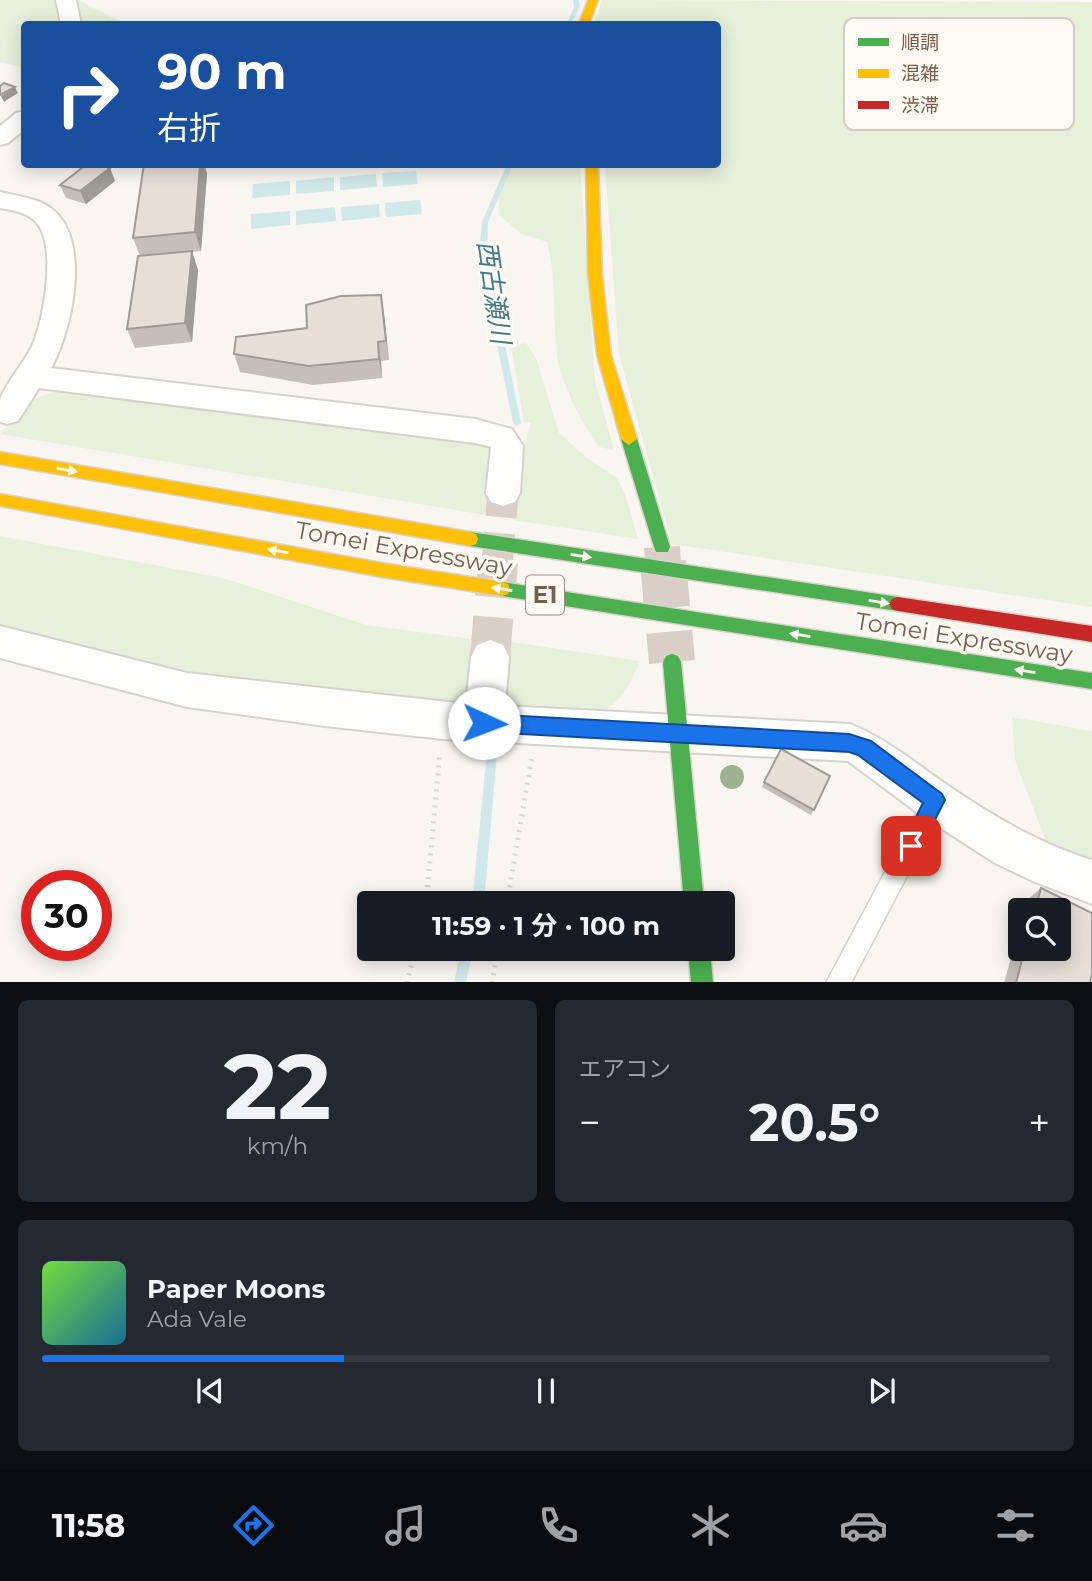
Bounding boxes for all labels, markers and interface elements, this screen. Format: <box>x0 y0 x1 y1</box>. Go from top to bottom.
legend <box>844 18 1074 130</box>
text: 順調 <box>901 31 939 54</box>
text: 90 m <box>157 42 287 101</box>
icon: right <box>42 49 133 140</box>
text: 混雑 <box>901 62 939 85</box>
text: 渋滞 <box>901 94 939 117</box>
text: 右折 <box>157 108 221 147</box>
water label: 西古瀬川 <box>471 238 517 349</box>
one-way arrow <box>56 465 78 476</box>
street label: Tomei Expressway <box>294 515 515 582</box>
one-way arrow <box>267 545 289 556</box>
one-way arrow <box>571 551 593 562</box>
road number: E1 <box>526 576 564 614</box>
one-way arrow <box>491 583 513 594</box>
one-way arrow <box>868 597 890 608</box>
street label: Tomei Expressway <box>853 606 1075 669</box>
one-way arrow <box>789 629 811 640</box>
one-way arrow <box>1013 665 1035 676</box>
position arrow <box>447 686 521 760</box>
pin <box>881 816 941 876</box>
icon: arrive <box>892 827 930 865</box>
speed limit sign: 30 <box>21 870 112 961</box>
map controls <box>1008 898 1071 961</box>
button: search <box>1008 898 1071 961</box>
text: 11:59 · 1 分 · 100 m <box>432 910 660 942</box>
text: 22 <box>224 1031 331 1142</box>
text: エアコン <box>579 1055 671 1083</box>
text: 20.5° <box>749 1091 880 1154</box>
text: − <box>579 1099 601 1146</box>
text: + <box>1028 1099 1050 1146</box>
text: km/h <box>247 1132 308 1160</box>
text: Paper Moons <box>147 1273 325 1305</box>
text: Ada Vale <box>147 1305 247 1333</box>
icon: previous <box>191 1372 229 1410</box>
icon: pause <box>527 1372 565 1410</box>
icon: next <box>863 1372 901 1410</box>
icon: directions <box>229 1501 278 1550</box>
icon: music <box>381 1501 430 1550</box>
icon: phone <box>534 1501 583 1550</box>
icon: climate <box>686 1501 735 1550</box>
icon: car <box>839 1501 888 1550</box>
icon: filters <box>991 1501 1040 1550</box>
text: 11:58 <box>52 1506 125 1545</box>

